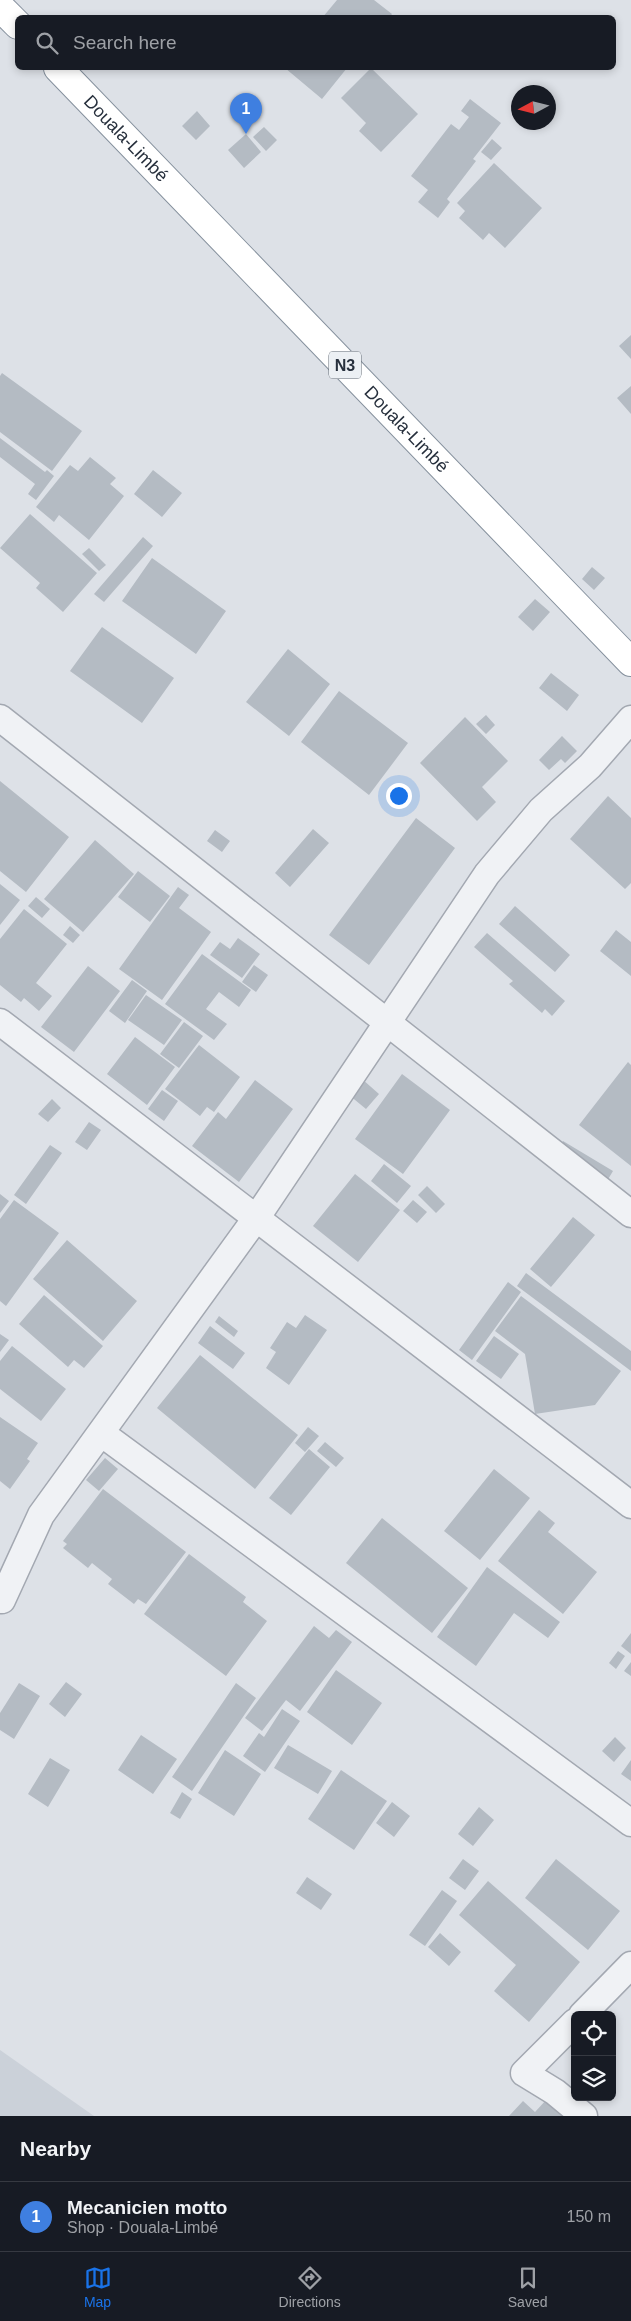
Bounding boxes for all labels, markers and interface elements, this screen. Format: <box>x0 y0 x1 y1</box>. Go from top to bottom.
search box <box>15 15 616 70</box>
icon: search <box>33 29 61 57</box>
text: Search here <box>73 32 177 53</box>
north arrow <box>511 85 556 130</box>
street label: Douala-Limbé <box>80 91 172 186</box>
pin: 1 <box>230 93 262 134</box>
road number: N3 <box>329 352 361 378</box>
street label: Douala-Limbé <box>360 382 453 477</box>
your location <box>386 783 412 809</box>
map controls <box>571 2011 616 2101</box>
button: locate <box>571 2011 616 2056</box>
button: layers <box>571 2056 616 2101</box>
text: Nearby <box>20 2137 91 2160</box>
text: Mecanicien motto <box>67 2197 227 2218</box>
text: 1 <box>32 2208 40 2225</box>
text: 150 m <box>567 2208 611 2225</box>
text: Shop · Douala-Limbé <box>67 2219 218 2236</box>
tab: Map <box>84 2264 112 2310</box>
tab: Directions <box>279 2264 341 2310</box>
tab: Saved <box>508 2264 547 2310</box>

